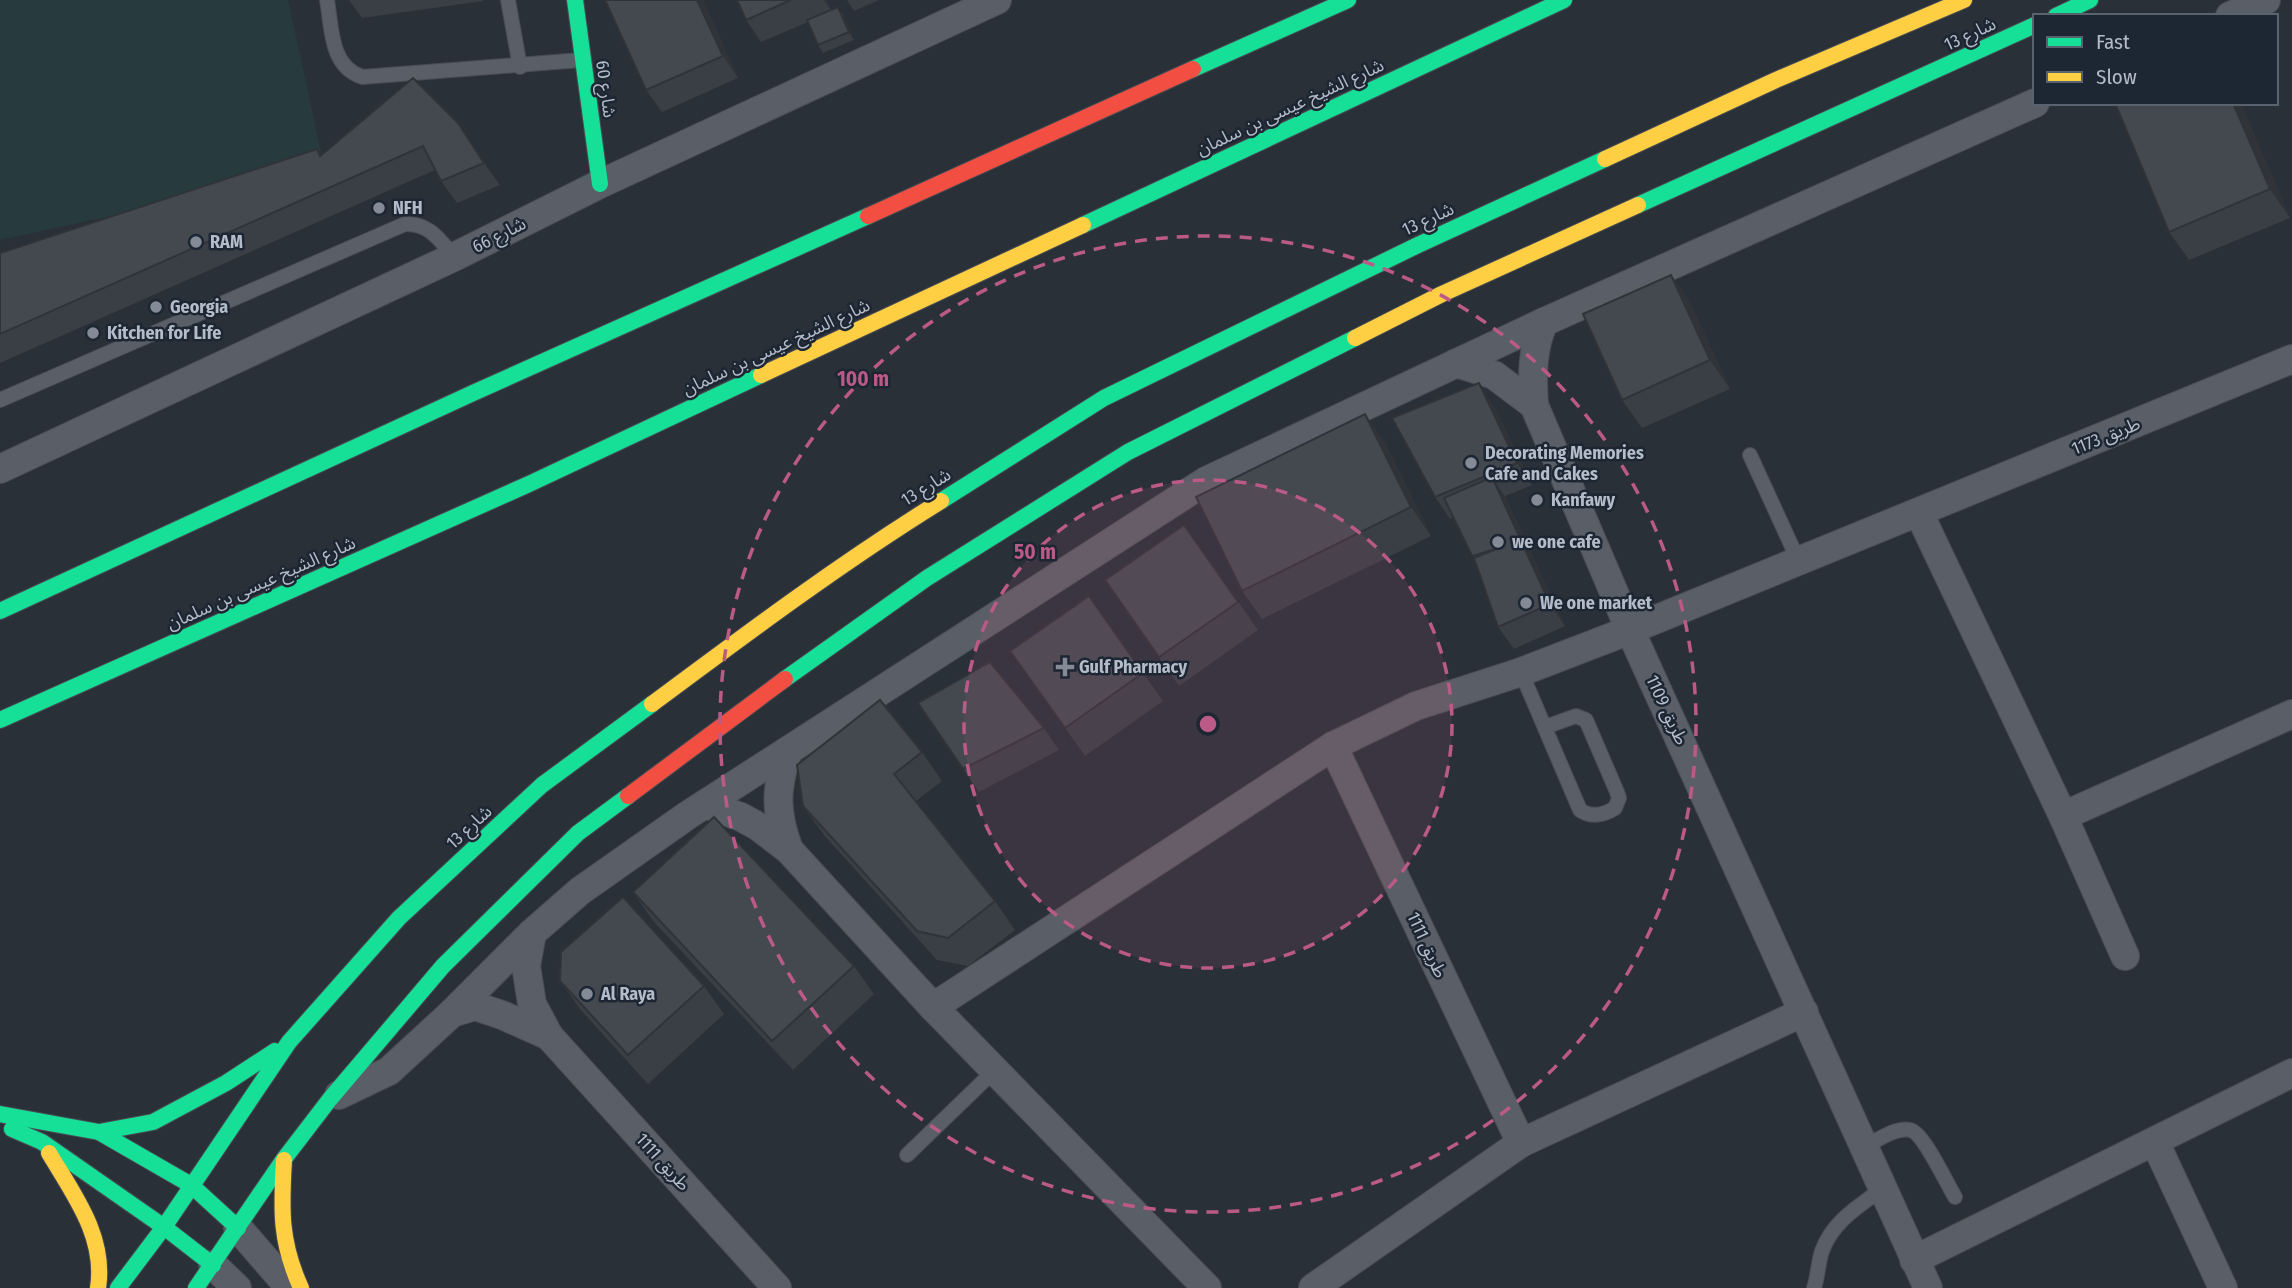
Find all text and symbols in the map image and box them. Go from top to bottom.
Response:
street label: شارع 13 [1941,13,2001,58]
legend [2033,14,2278,105]
text: Fast [2096,29,2130,55]
street label: شارع الشيخ عيسى بن سلمان [1193,54,1389,163]
street label: شارع 60 [588,59,621,119]
text: Slow [2096,64,2137,90]
place label: NFH [393,197,423,219]
street label: شارع 13 [1399,198,1459,243]
marker: NFH [371,200,387,216]
street label: شارع 66 [469,212,531,260]
place label: RAM [210,231,243,253]
marker: RAM [188,234,204,250]
street label: شارع الشيخ عيسى بن سلمان [679,294,875,403]
place label: Georgia [170,296,228,318]
marker: Georgia [148,299,164,315]
place label: Kitchen for Life [107,322,221,344]
marker: Kitchen for Life [85,325,101,341]
text: 100 m [837,366,889,392]
street label: طريق 1173 [2068,412,2144,460]
place label: Decorating Memories Cafe and Cakes [1485,442,1644,485]
marker: Decorating Memories Cafe and Cakes [1463,455,1479,471]
street label: شارع 13 [897,463,957,513]
place label: Kanfawy [1551,489,1615,511]
marker: Kanfawy [1529,492,1545,508]
street label: شارع الشيخ عيسى بن سلمان [163,531,360,637]
place label: we one cafe [1512,531,1601,553]
marker: we one cafe [1490,534,1506,550]
text: 50 m [1014,539,1056,565]
place label: We one market [1540,592,1653,614]
marker: We one market [1518,595,1534,611]
place label: Gulf Pharmacy [1079,656,1187,678]
marker: Gulf Pharmacy [1057,659,1073,675]
street label: طريق 1109 [1641,671,1693,749]
centre of rings [1196,712,1220,736]
street label: شارع 13 [442,800,498,856]
street label: طريق 1111 [1402,909,1452,981]
place label: Al Raya [600,983,655,1005]
marker: Al Raya [579,986,595,1002]
street label: طريق 1111 [631,1129,695,1195]

